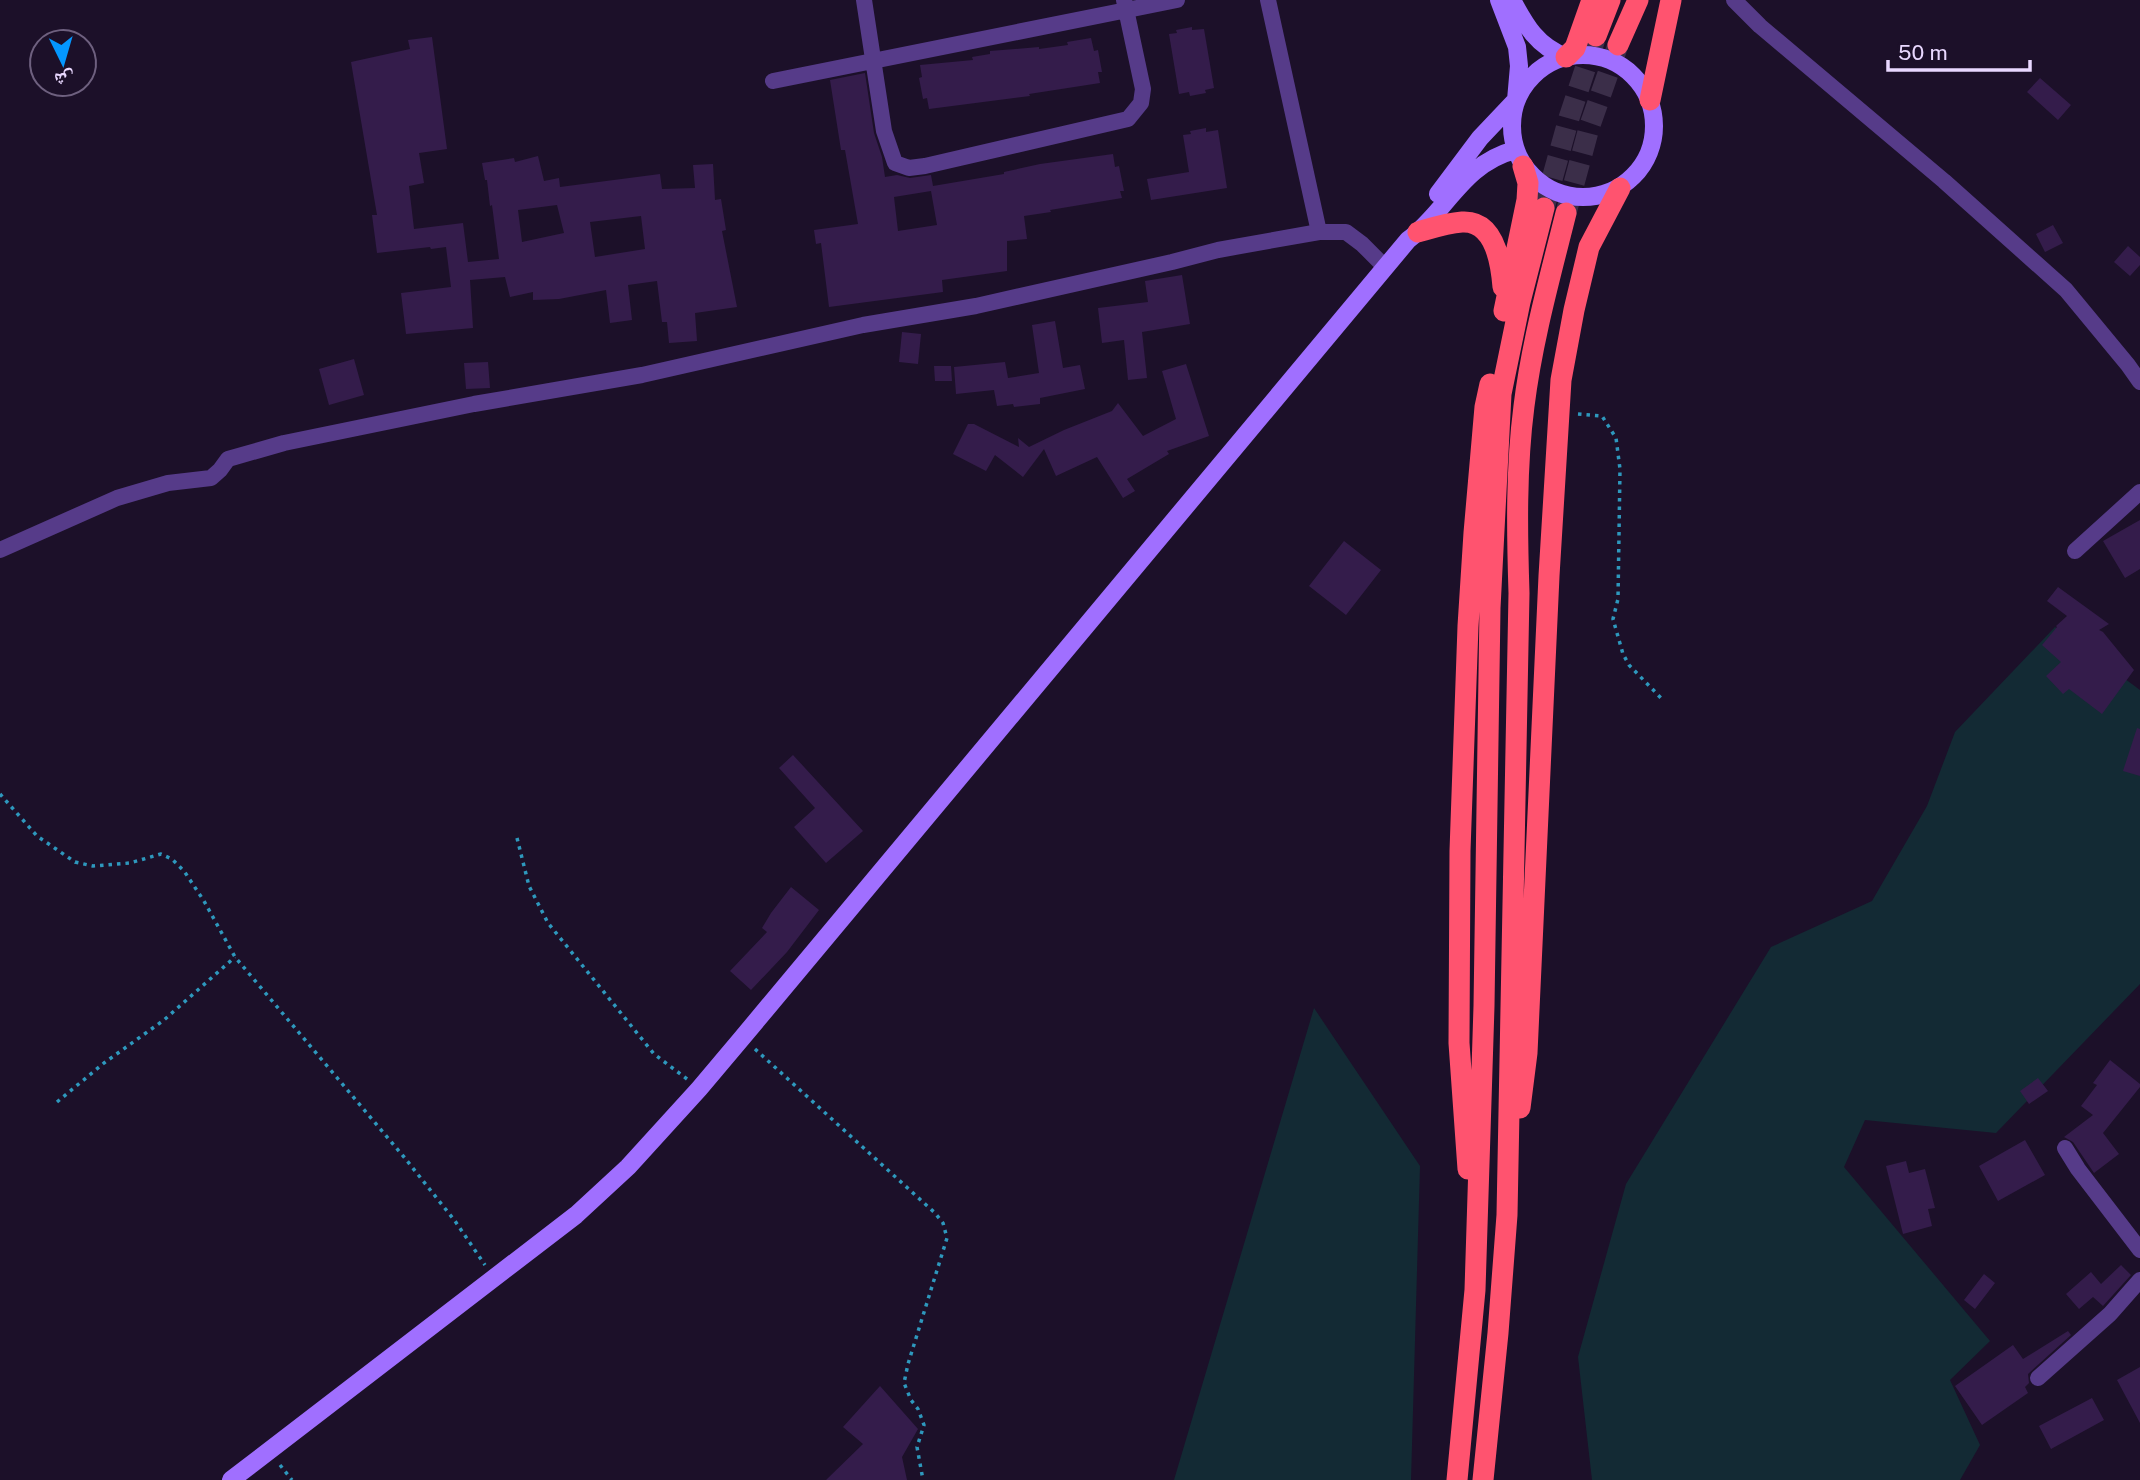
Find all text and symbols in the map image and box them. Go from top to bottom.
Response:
north arrow [28,28,98,98]
scale bar [1888,28,2030,72]
text: 50 m [1898,40,1948,65]
text: ش [53,67,75,92]

